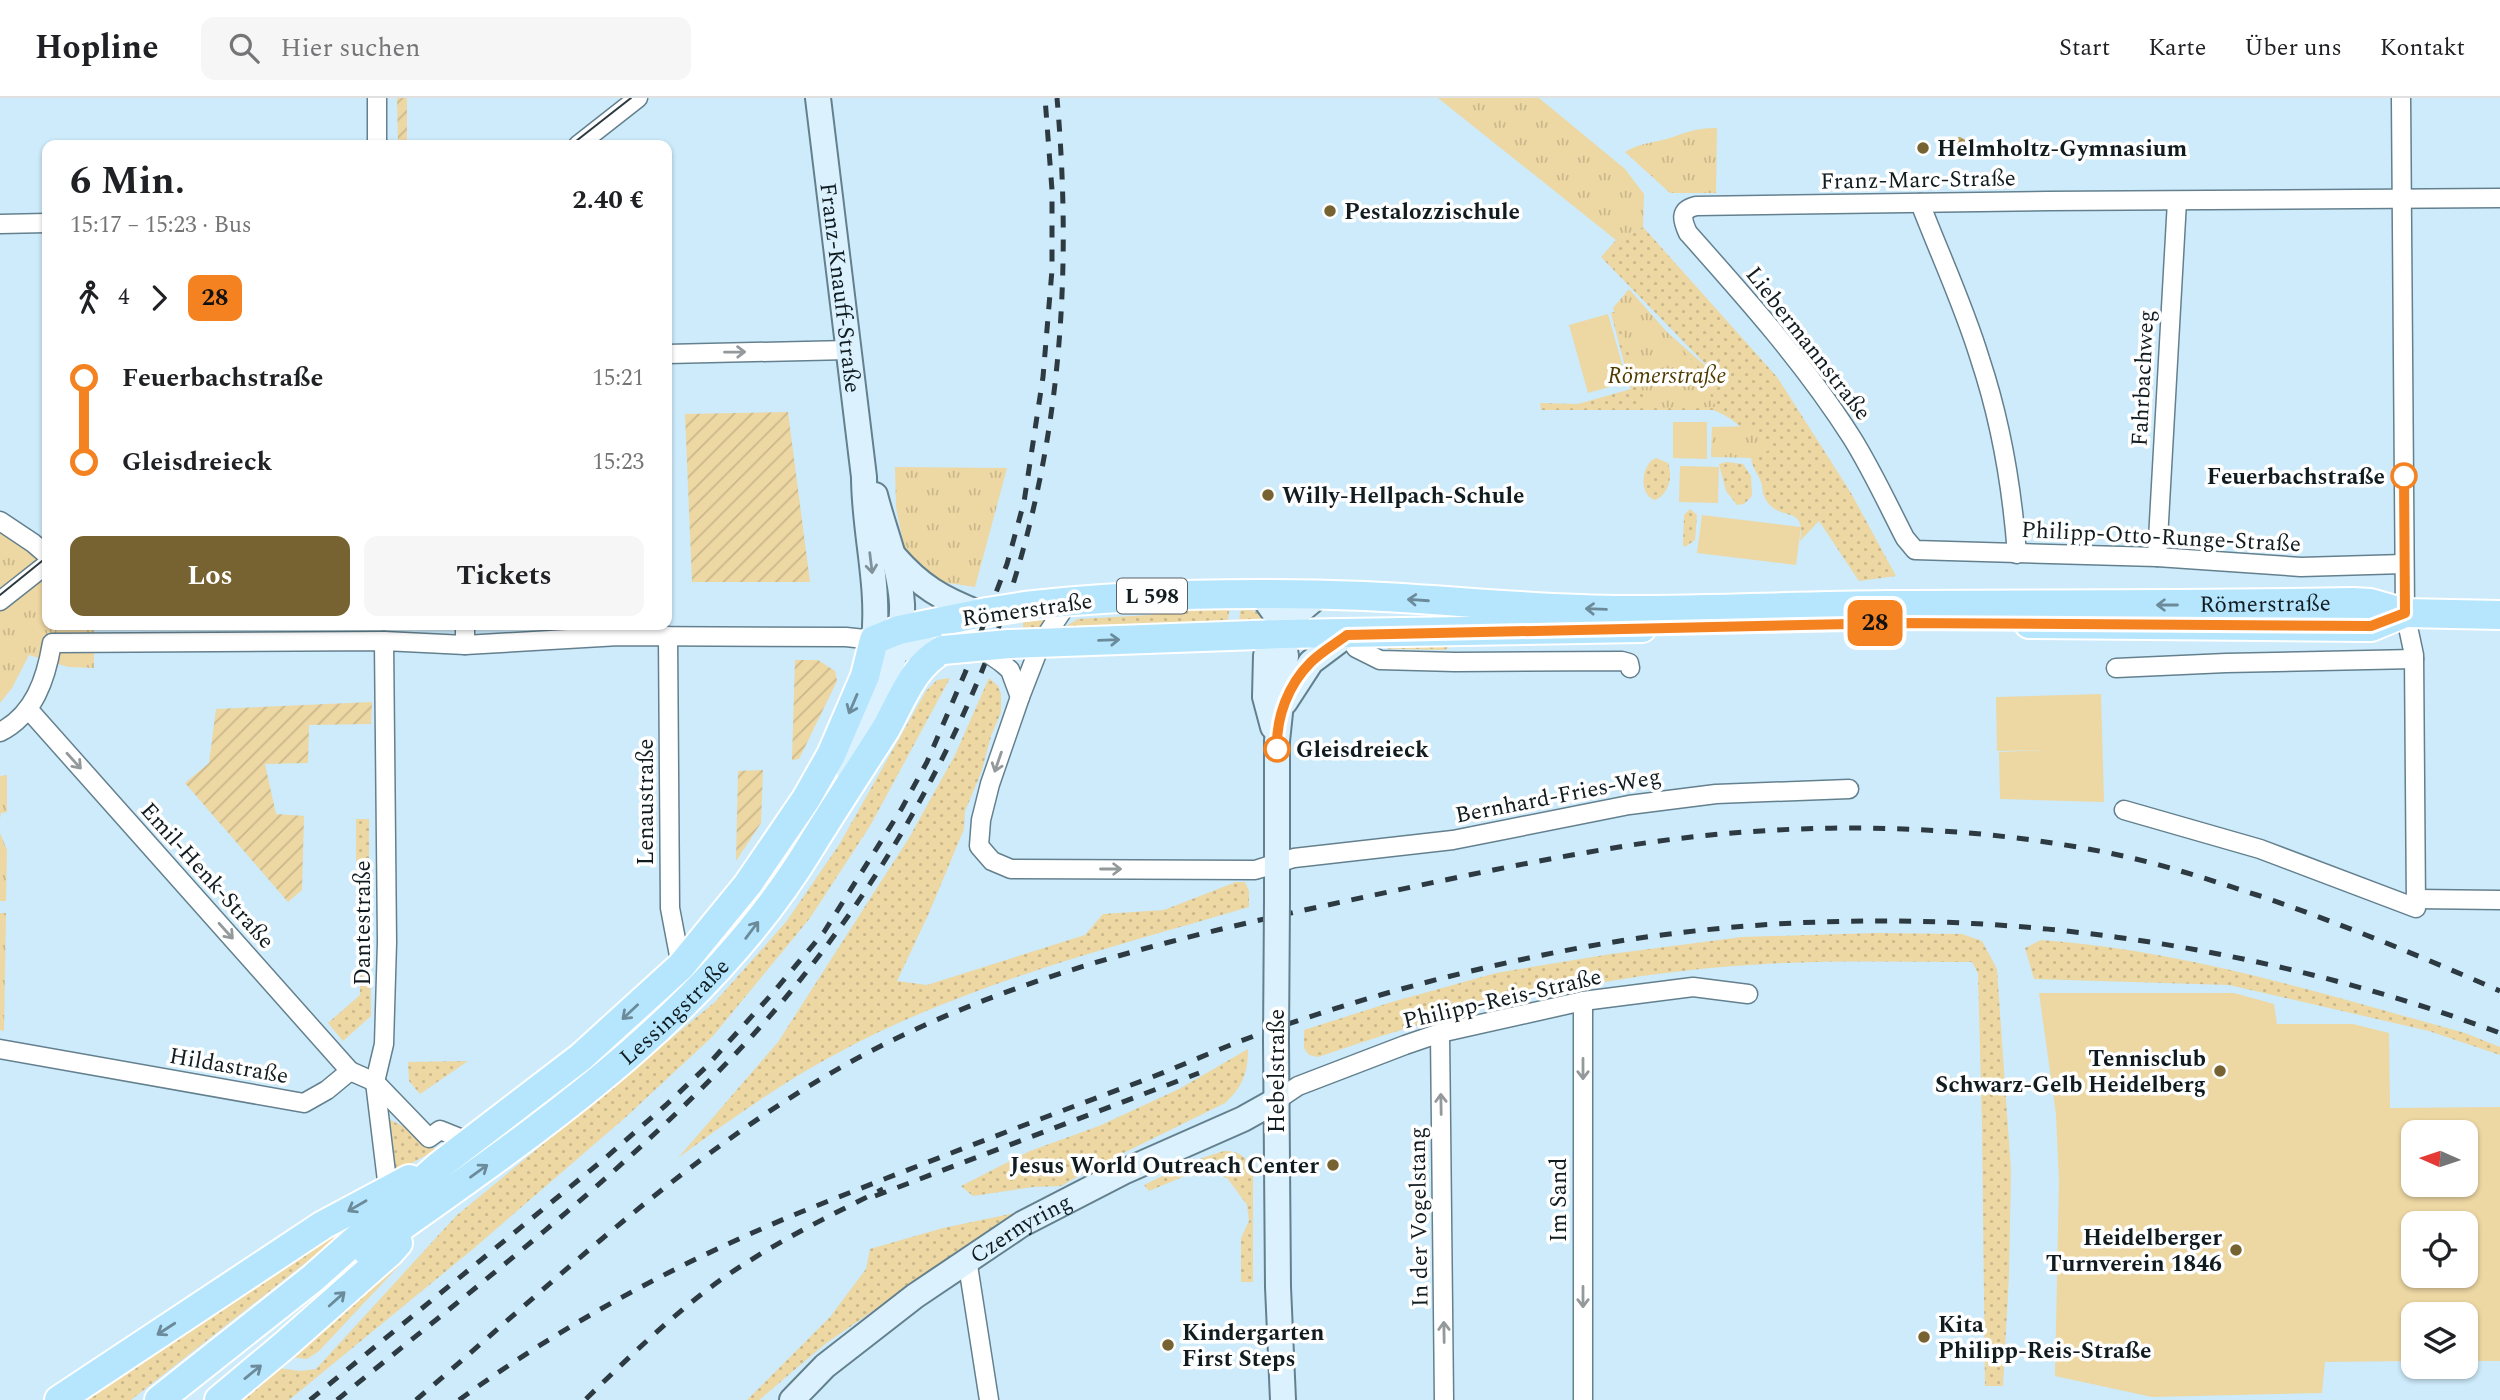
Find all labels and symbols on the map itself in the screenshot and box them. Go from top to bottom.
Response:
place label: Helmholtz-Gymnasium [1937,132,2187,167]
marker: Helmholtz-Gymnasium [1915,140,1931,156]
street label: Franz-Marc-Straße [1820,161,2016,200]
street label: Franz-Knauff-Straße [809,181,870,395]
place label: Pestalozzischule [1344,195,1520,230]
marker: Pestalozzischule [1322,203,1338,219]
street label: Liebermannstraße [1736,259,1879,429]
street label: Fahrbachweg [2122,309,2165,447]
one-way arrow [723,345,746,359]
park label: Römerstraße [1608,359,1726,394]
place label: Feuerbachstraße [2207,460,2385,495]
marker: Feuerbachstraße [2391,463,2417,489]
place label: Willy-Hellpach-Schule [1282,479,1524,514]
marker: Willy-Hellpach-Schule [1260,487,1276,503]
street label: Philipp-Otto-Runge-Straße [2020,513,2302,562]
one-way arrow [865,551,878,574]
road number: L 598 [1117,578,1187,614]
street label: Römerstraße [960,584,1095,637]
street label: Römerstraße [2199,586,2331,623]
one-way arrow [1407,593,1429,606]
one-way arrow [2155,598,2178,612]
line badge: 28 [1843,600,1906,646]
one-way arrow [1585,603,1608,616]
one-way arrow [1097,634,1120,647]
one-way arrow [845,693,858,714]
place label: Gleisdreieck [1296,733,1429,768]
marker: Gleisdreieck [1264,736,1290,762]
street label: Lenaustraße [629,739,664,865]
one-way arrow [991,750,1003,772]
one-way arrow [66,752,82,770]
street label: Bernhard-Fries-Weg [1452,759,1664,834]
street label: Emil-Henk-Straße [131,795,283,957]
street label: Dantestraße [346,860,381,986]
one-way arrow [1100,862,1123,876]
one-way arrow [745,921,760,940]
one-way arrow [217,922,233,940]
street label: Lessingstraße [612,951,739,1074]
street label: Philipp-Reis-Straße [1400,960,1605,1039]
one-way arrow [622,1003,639,1020]
street label: Hebelstraße [1260,1009,1295,1133]
street label: Hildastraße [166,1039,291,1094]
place label: Tennisclub Schwarz-Gelb Heidelberg [1935,1042,2206,1103]
one-way arrow [1576,1057,1590,1080]
marker: Tennisclub Schwarz-Gelb Heidelberg [2212,1063,2228,1079]
one-way arrow [1434,1093,1448,1116]
north arrow [2401,1120,2478,1197]
street label: In der Vogelstang [1400,1126,1439,1307]
place label: Jesus World Outreach Center [1010,1149,1319,1184]
marker: Jesus World Outreach Center [1325,1157,1341,1173]
street label: Im Sand [1542,1158,1577,1242]
one-way arrow [469,1163,488,1178]
street label: Czernyring [963,1185,1078,1273]
one-way arrow [348,1199,368,1213]
place label: Heidelberger Turnverein 1846 [2046,1221,2222,1282]
marker: Heidelberger Turnverein 1846 [2228,1242,2244,1258]
one-way arrow [1576,1285,1590,1308]
one-way arrow [328,1291,346,1307]
place label: Kita Philipp-Reis-Straße [1938,1308,2152,1369]
place label: Kindergarten First Steps [1182,1316,1324,1377]
one-way arrow [1437,1321,1450,1344]
one-way arrow [157,1322,176,1336]
marker: Kita Philipp-Reis-Straße [1916,1329,1932,1345]
marker: Kindergarten First Steps [1160,1337,1176,1353]
one-way arrow [243,1364,261,1380]

